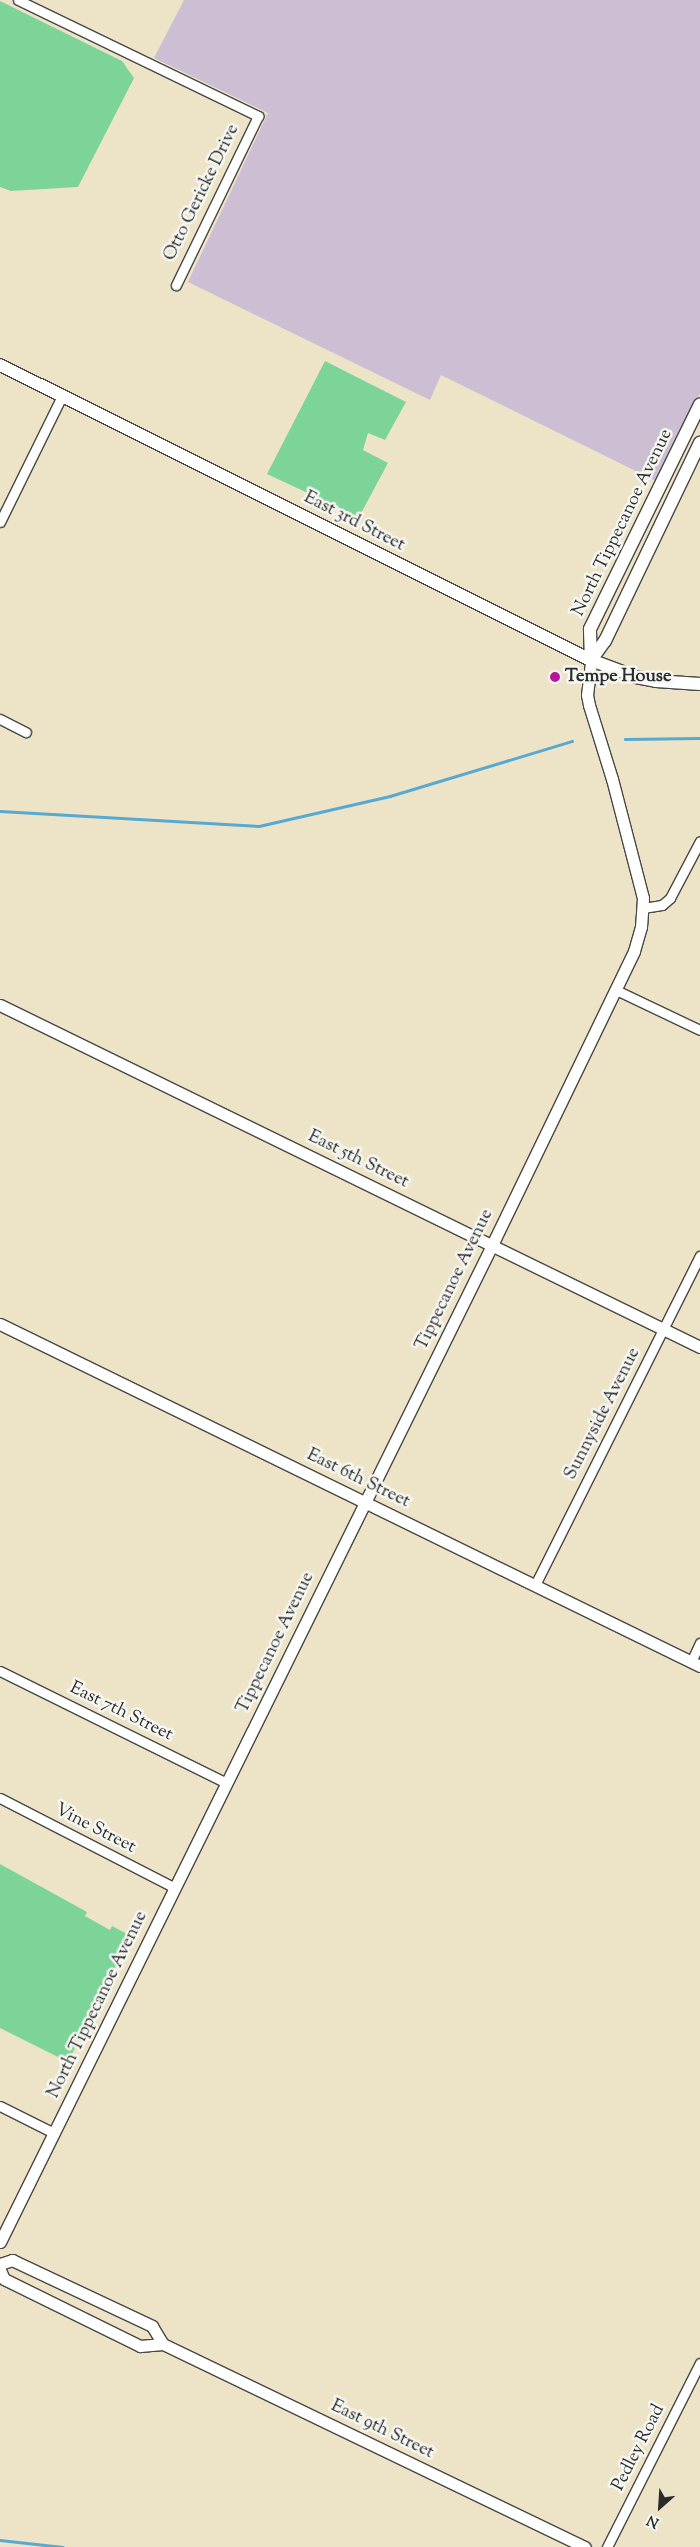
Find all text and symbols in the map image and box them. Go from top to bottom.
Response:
street label: Otto Gericke Drive [160,121,244,265]
street label: North Tippecanoe Avenue [568,426,678,620]
street label: East 3rd Street [300,487,408,557]
place label: Tempe House [565,666,671,688]
marker: Tempe House [549,671,561,683]
street label: East 5th Street [304,1126,412,1194]
street label: Tippecanoe Avenue [412,1206,498,1354]
street label: Sunnyside Avenue [560,1344,646,1484]
street label: East 6th Street [303,1445,413,1513]
street label: Tippecanoe Avenue [233,1569,319,1717]
street label: East 7th Street [66,1678,176,1746]
street label: Vine Street [51,1799,139,1859]
street label: North Tippecanoe Avenue [43,1908,153,2102]
street label: East 9th Street [327,2396,437,2464]
street label: Pedley Road [608,2401,670,2495]
north arrow [635,2482,685,2532]
text: N [644,2509,663,2532]

